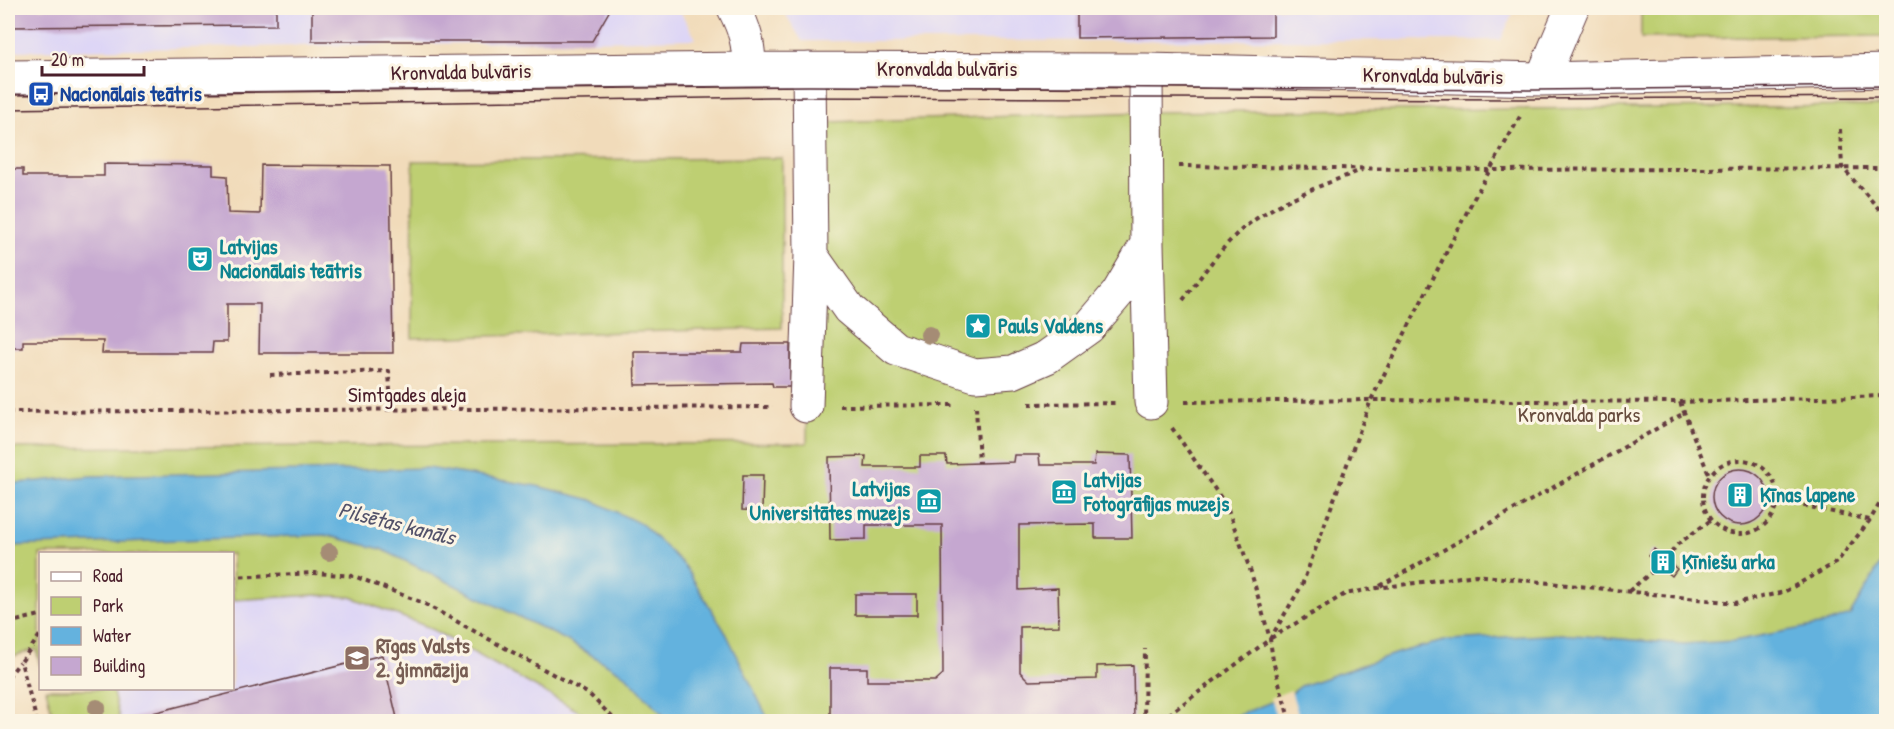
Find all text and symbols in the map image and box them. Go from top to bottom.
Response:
scale bar [42,39,144,77]
text: 20 m [51,47,84,72]
street label: Kronvalda bulvāris [877,54,1017,83]
street label: Kronvalda bulvāris [390,56,532,87]
street label: Kronvalda bulvāris [1362,60,1504,91]
bus stop icon: Nacionālais teātris [26,79,56,109]
place label: Nacionālais teātris [60,79,202,108]
place label: Latvijas Nacionālais teātris [220,232,362,285]
theatre icon: Latvijas Nacionālais teātris [185,244,215,274]
place icon: Pauls Valdens [963,311,993,341]
place label: Pauls Valdens [998,311,1103,340]
street label: Simtgades aleja [348,380,466,409]
park label: Kronvalda parks [1518,400,1640,429]
place label: Latvijas Fotogrāfijas muzejs [1083,465,1229,519]
place label: Latvijas Universitātes muzejs [750,474,910,527]
museum icon: Latvijas Fotogrāfijas muzejs [1049,477,1079,507]
building icon: Ķīnas lapene [1725,480,1755,510]
place label: Ķīnas lapene [1760,480,1856,510]
museum icon: Latvijas Universitātes muzejs [914,486,944,516]
water label: Pilsētas kanāls [336,494,461,553]
building icon: Ķīniešu arka [1648,547,1678,577]
place label: Ķīniešu arka [1682,547,1776,576]
legend [39,552,234,690]
text: Road [93,563,123,588]
text: Park [93,593,124,618]
text: Water [93,623,131,648]
place label: Rīgas Valsts 2. ģimnāzija [376,631,470,685]
school or university icon: Rīgas Valsts 2. ģimnāzija [342,643,372,673]
text: Building [93,653,145,678]

